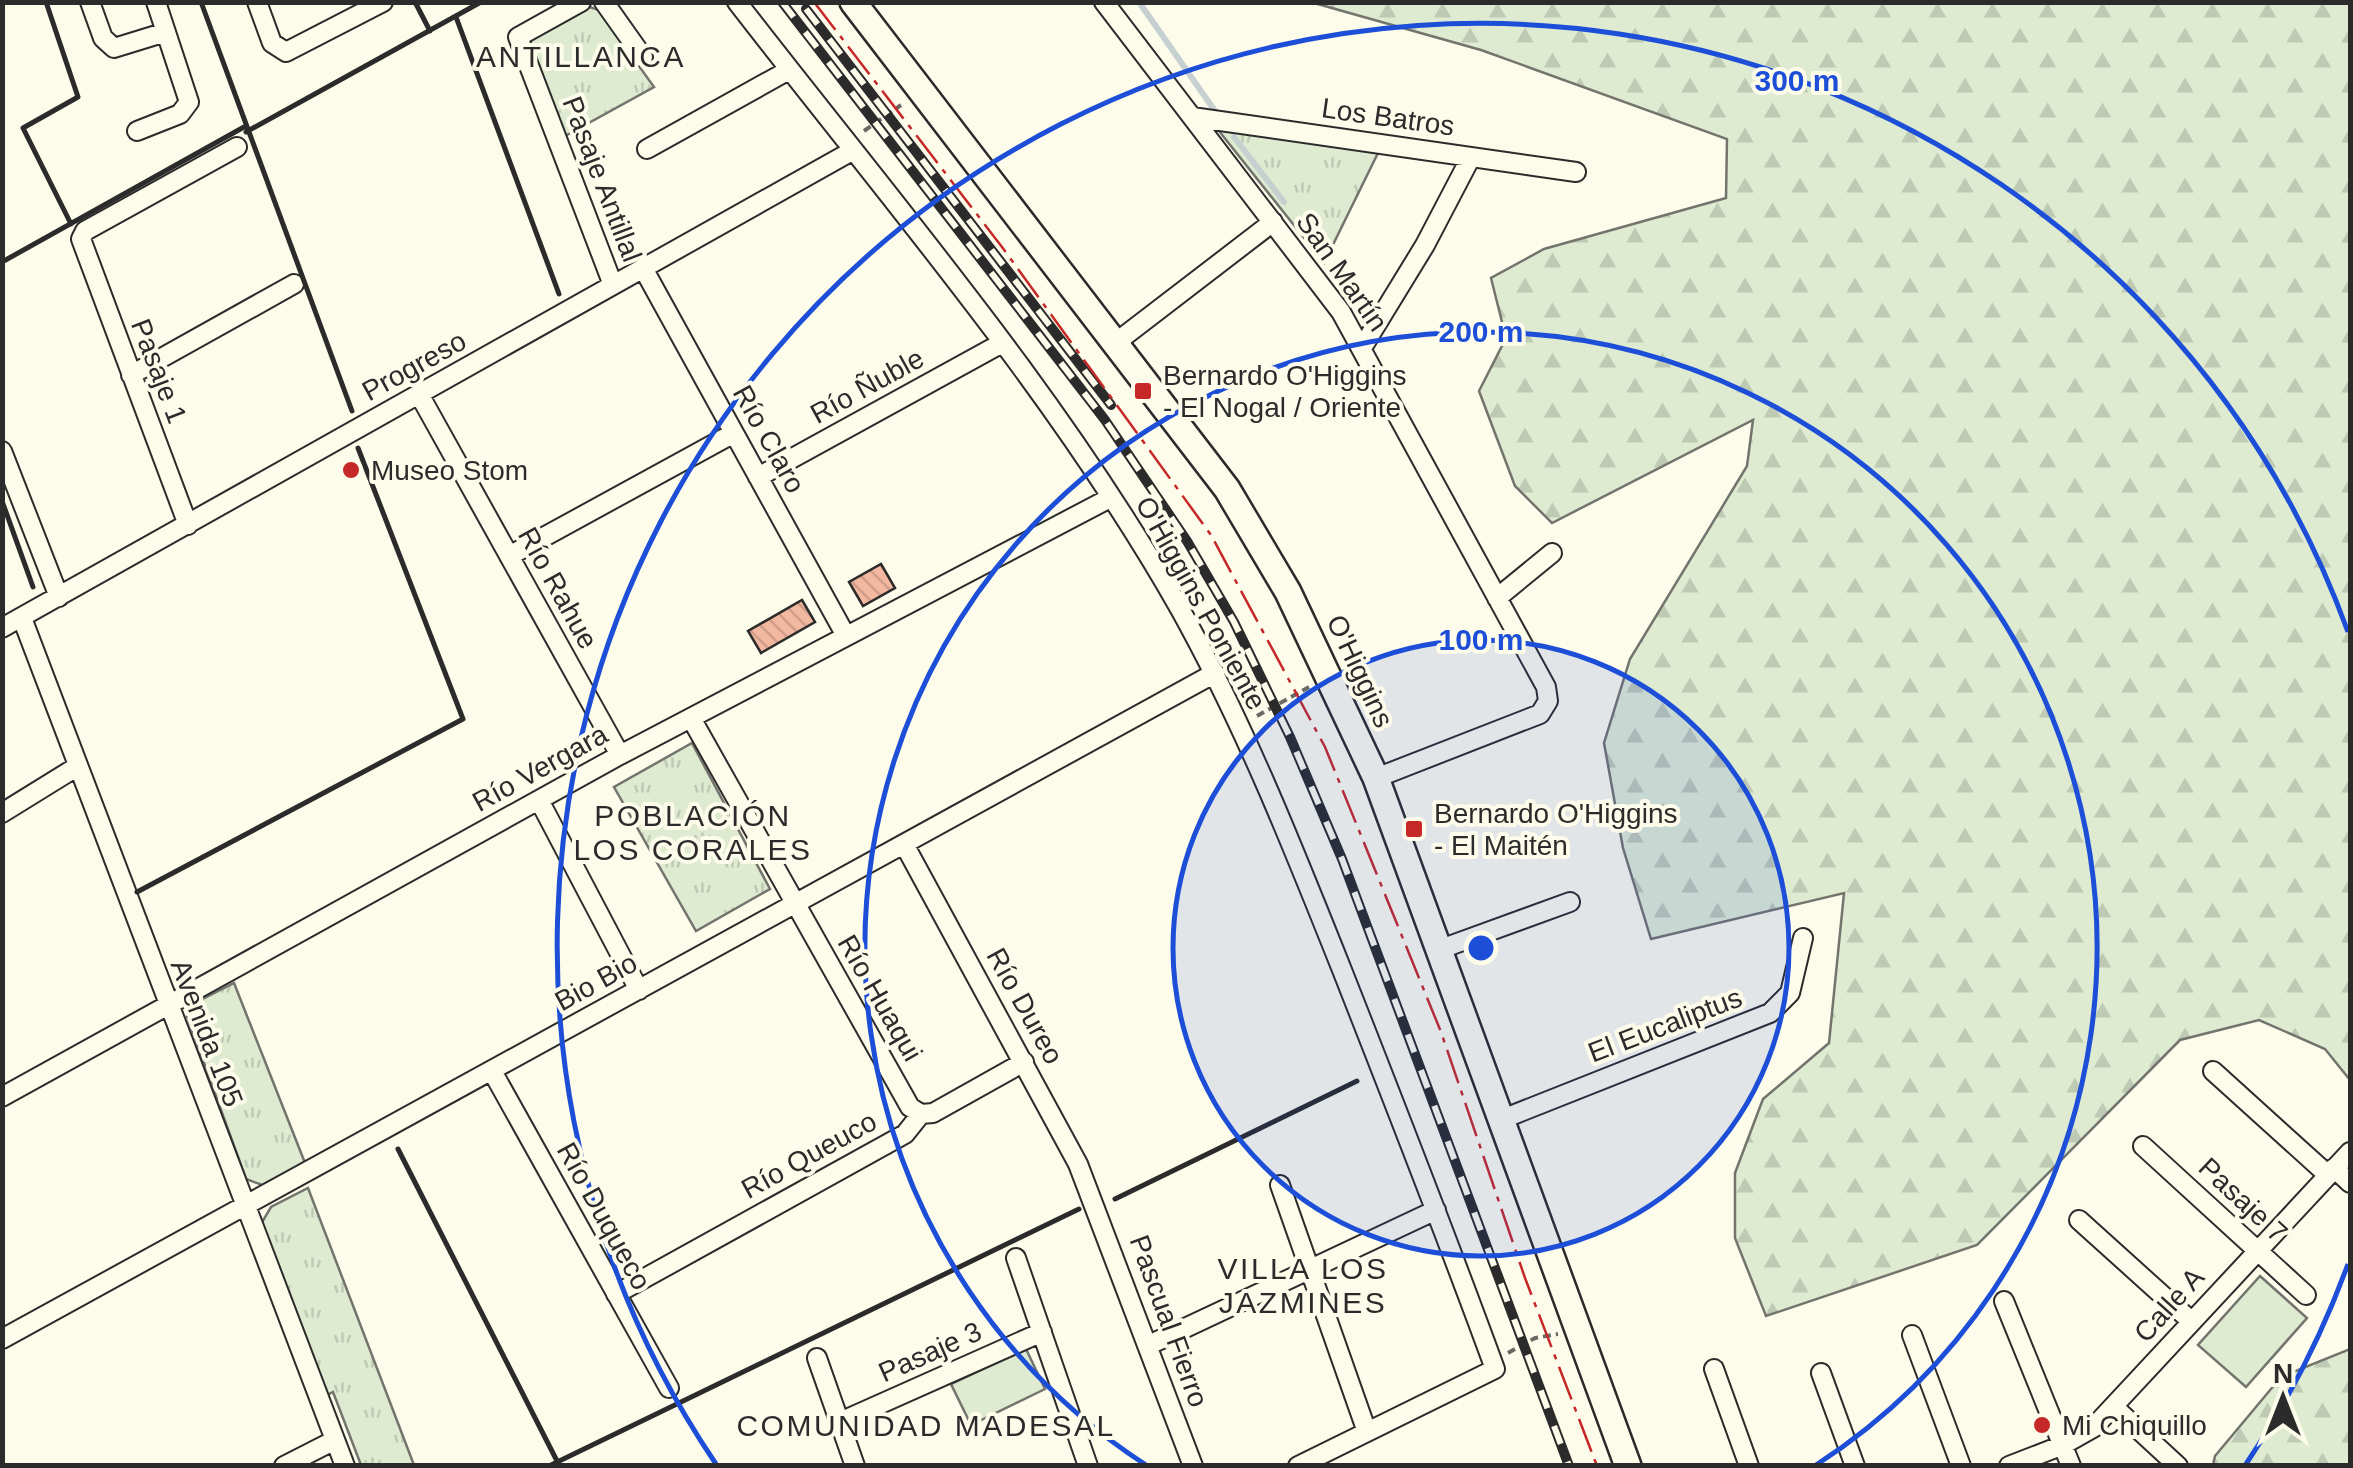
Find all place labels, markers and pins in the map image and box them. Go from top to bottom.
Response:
place label: Bernardo O'Higgins - El Nogal / Oriente [1163,360,1406,423]
marker: Bernardo O'Higgins - El Nogal / Oriente [1132,380,1154,402]
place label: Museo Stom [371,455,528,486]
marker: Museo Stom [340,459,362,481]
place label: Bernardo O'Higgins - El Maitén [1434,798,1677,861]
marker: Bernardo O'Higgins - El Maitén [1403,818,1425,840]
centre of rings [1463,930,1499,966]
place label: Mi Chiquillo [2062,1410,2207,1441]
marker: Mi Chiquillo [2031,1414,2053,1436]

